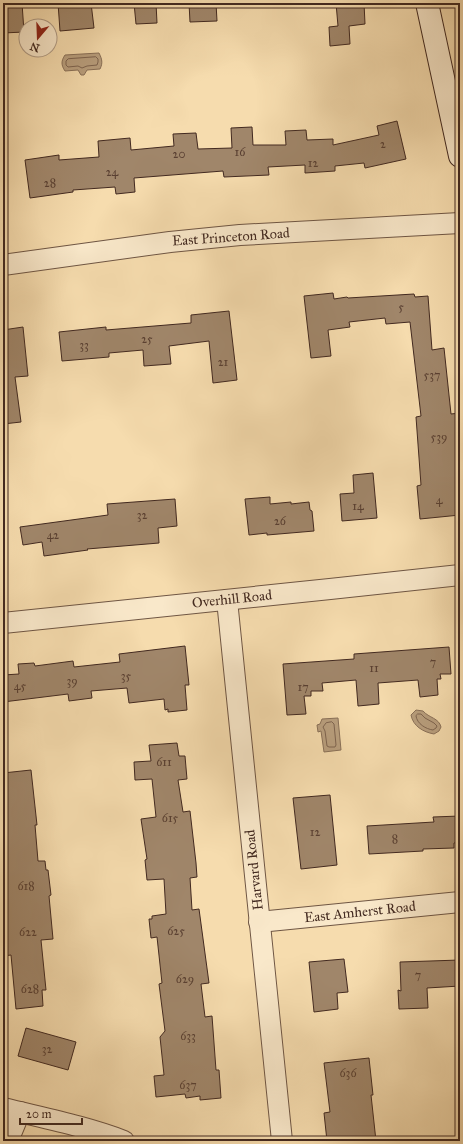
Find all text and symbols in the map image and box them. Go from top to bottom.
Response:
north arrow [18,18,58,58]
text: N [28,39,41,55]
house number: 2 [380,137,386,151]
house number: 16 [235,145,246,159]
house number: 20 [173,147,185,161]
house number: 12 [308,156,318,170]
house number: 24 [106,165,119,179]
house number: 28 [44,176,56,190]
street label: East Princeton Road [172,224,290,250]
house number: 5 [398,300,404,314]
house number: 25 [141,332,153,346]
house number: 33 [79,338,89,352]
house number: 21 [218,355,229,369]
house number: 537 [424,368,440,382]
house number: 539 [431,430,447,444]
house number: 4 [436,493,443,507]
house number: 14 [352,499,364,513]
house number: 32 [137,508,147,522]
house number: 26 [274,514,287,528]
house number: 42 [47,528,59,542]
street label: Overhill Road [191,586,273,612]
house number: 7 [430,655,436,669]
house number: 11 [369,661,379,675]
house number: 35 [121,669,132,683]
house number: 39 [66,674,78,688]
house number: 45 [14,679,27,693]
house number: 17 [297,680,309,694]
house number: 611 [156,755,172,769]
house number: 615 [162,811,179,825]
house number: 12 [310,825,320,839]
street label: Harvard Road [241,829,267,911]
house number: 8 [392,832,398,846]
house number: 618 [17,879,35,893]
street label: East Amherst Road [303,898,417,926]
house number: 625 [167,924,185,938]
house number: 622 [19,925,37,939]
house number: 7 [415,968,421,982]
house number: 629 [176,972,194,986]
house number: 628 [21,982,39,996]
house number: 633 [180,1029,196,1043]
house number: 32 [42,1042,52,1056]
house number: 636 [339,1066,357,1080]
house number: 637 [179,1078,197,1092]
scale bar [20,1100,82,1126]
text: 20 m [26,1107,52,1121]

